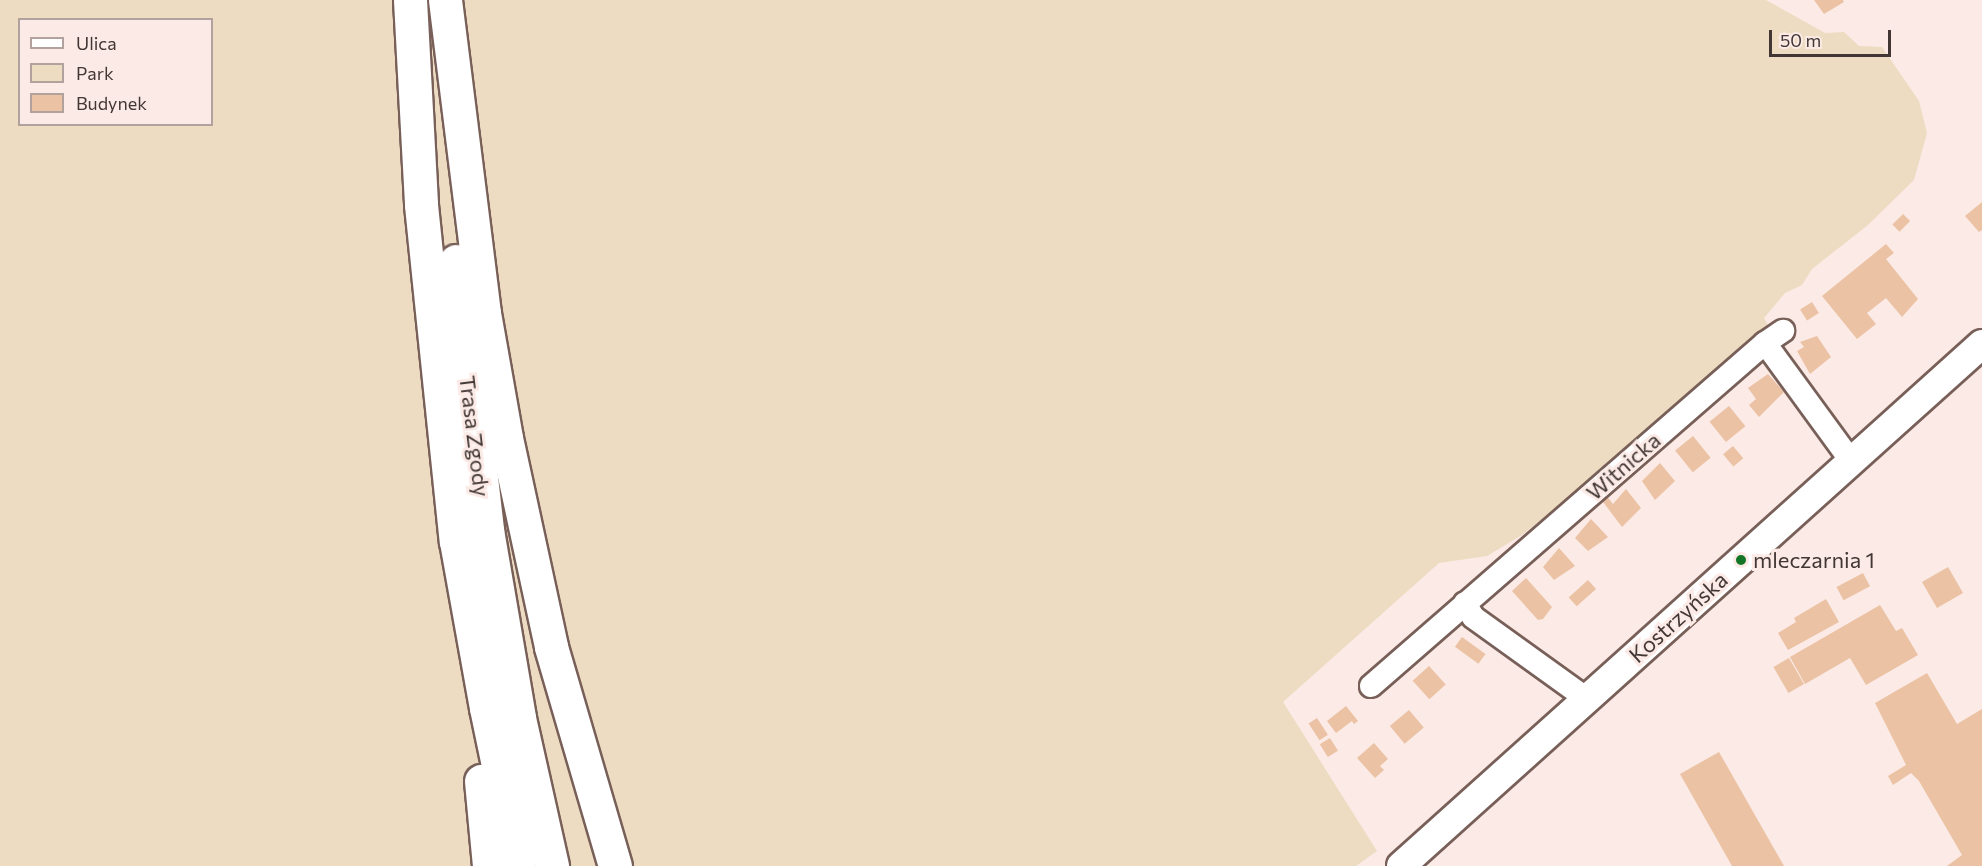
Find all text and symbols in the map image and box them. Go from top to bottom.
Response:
legend [18,18,213,126]
scale bar [1772,18,1894,56]
text: 50 m [1780,29,1821,51]
text: Ulica [76,32,117,54]
text: Park [76,62,114,84]
text: Budynek [76,92,147,114]
street label: Trasa Zgody [454,374,496,498]
street label: Witnicka [1580,427,1666,505]
place label: mleczarnia 1 [1753,547,1875,573]
marker: mleczarnia 1 [1734,553,1748,567]
street label: Kostrzyńska [1623,566,1733,668]

